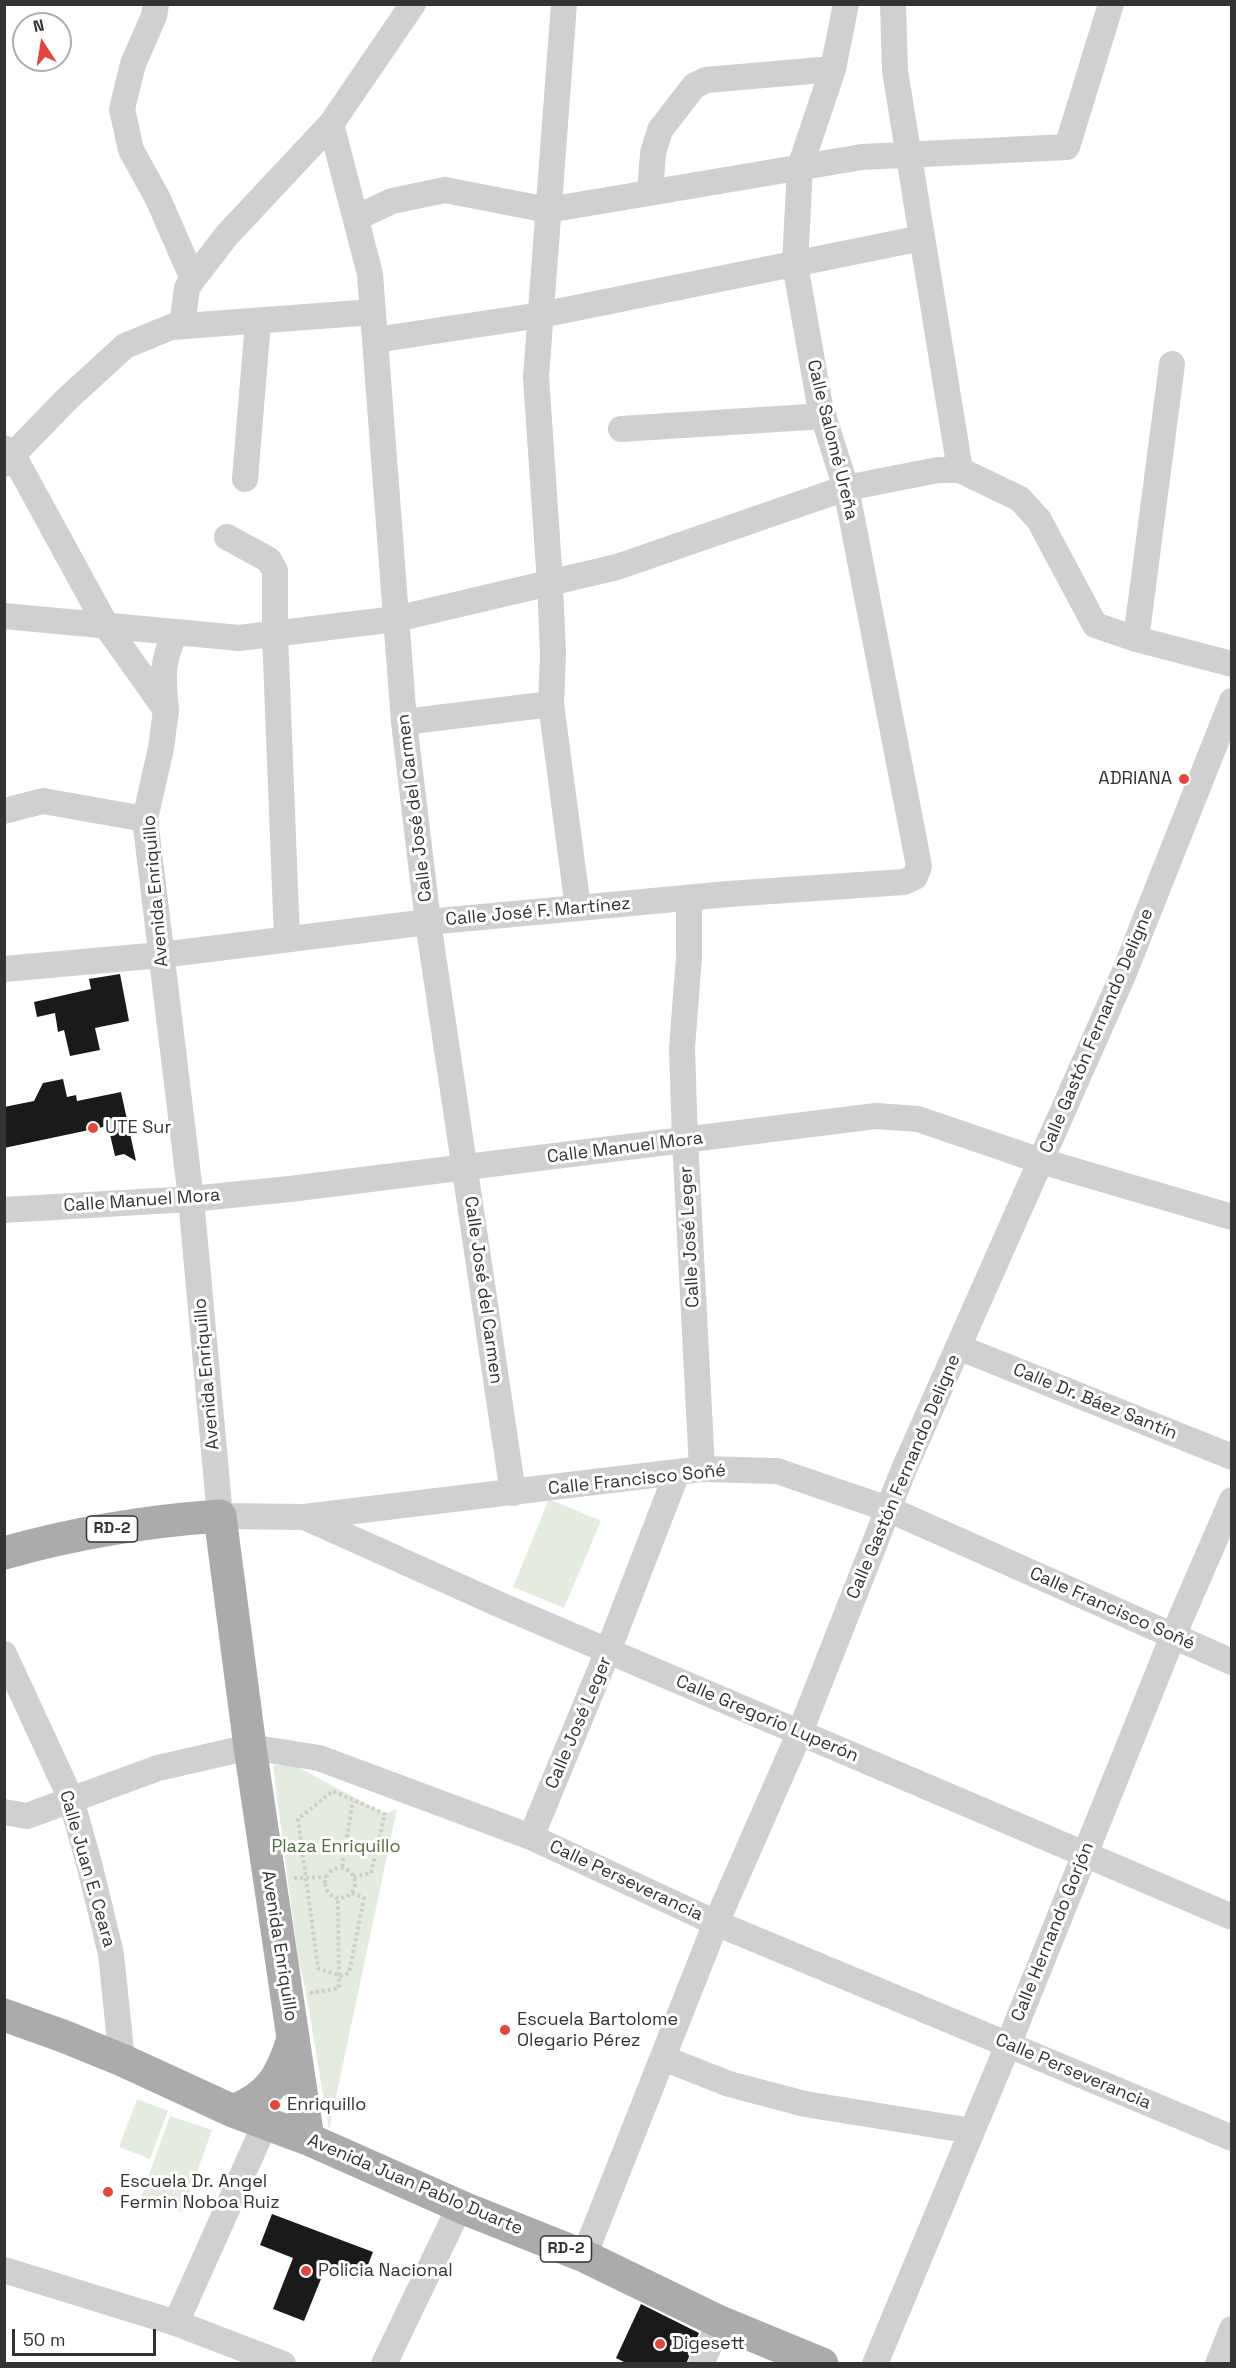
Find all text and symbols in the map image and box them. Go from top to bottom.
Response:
north arrow [12,12,72,72]
text: N [31,14,46,37]
street label: Calle Salomé Ureña [802,358,862,522]
street label: Calle José del Carmen [393,713,437,903]
place label: ADRIANA [1098,768,1172,790]
marker: ADRIANA [1177,772,1191,786]
street label: Avenida Enriquillo [139,814,173,968]
street label: Calle José F. Martínez [445,893,631,931]
street label: Calle Gastón Fernando Deligne [1036,905,1158,1157]
place label: UTE Sur [105,1117,171,1139]
marker: UTE Sur [86,1121,100,1135]
street label: Calle Manuel Mora [546,1128,704,1168]
street label: Calle José Leger [676,1166,704,1308]
street label: Calle Manuel Mora [63,1185,221,1217]
street label: Calle José del Carmen [459,1195,507,1385]
street label: Avenida Enriquillo [190,1297,224,1451]
street label: Calle Gastón Fernando Deligne [843,1351,965,1603]
street label: Calle Dr. Báez Santín [1010,1359,1180,1445]
street label: Calle Francisco Soñé [547,1460,727,1500]
road number: RD-2 [86,1516,138,1542]
street label: Calle Francisco Soñé [1026,1563,1198,1655]
street label: Calle José Leger [541,1654,617,1792]
street label: Calle Gregorio Luperón [672,1671,862,1767]
street label: Calle Juan E. Ceara [54,1788,120,1950]
park label: Plaza Enriquillo [271,1836,401,1858]
street label: Calle Perseverancia [546,1836,706,1926]
street label: Calle Hernando Gorjón [1007,1839,1099,2025]
street label: Avenida Enriquillo [256,1869,302,2023]
place label: Escuela Bartolome Olegario Pérez [517,2009,678,2052]
marker: Escuela Bartolome Olegario Pérez [498,2023,512,2037]
street label: Calle Perseverancia [992,2029,1154,2115]
place label: Enriquillo [287,2094,366,2116]
marker: Enriquillo [268,2098,282,2112]
street label: Avenida Juan Pablo Duarte [304,2130,526,2240]
place label: Escuela Dr. Angel Fermin Noboa Ruiz [120,2171,280,2214]
marker: Escuela Dr. Angel Fermin Noboa Ruiz [101,2185,115,2199]
road number: RD-2 [540,2236,592,2262]
place label: Policia Nacional [318,2260,453,2282]
marker: Policia Nacional [299,2264,313,2278]
scale bar [15,2317,159,2355]
text: 50 m [23,2328,65,2351]
place label: Digesett [672,2333,745,2355]
marker: Digesett [653,2337,667,2351]

